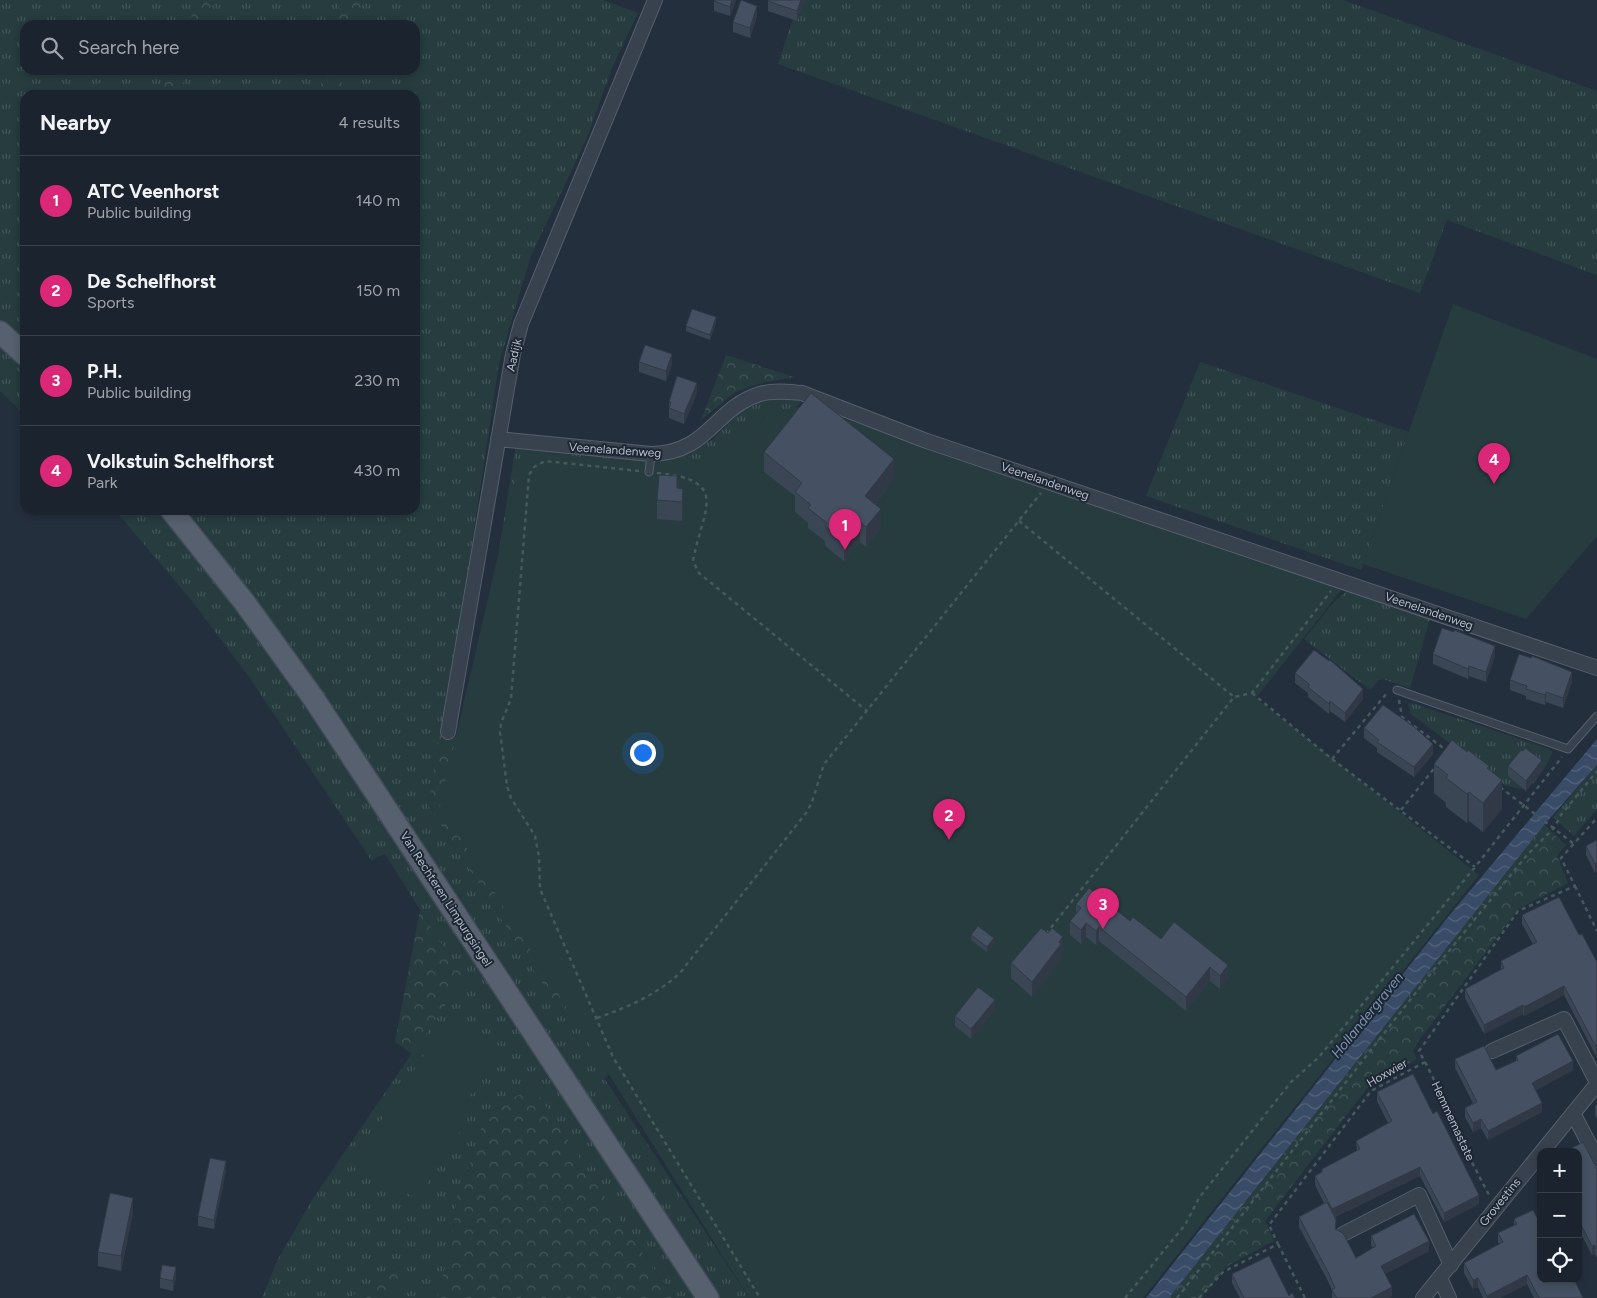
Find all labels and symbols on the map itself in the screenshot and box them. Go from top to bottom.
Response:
street label: Aadijk [503,337,525,373]
street label: Veenelandenweg [568,440,662,460]
pin: 4 [1478,443,1510,484]
street label: Veenelandenweg [999,459,1091,503]
pin: 1 [829,509,861,550]
street label: Veenelandenweg [1383,589,1475,633]
your location [630,740,656,766]
pin: 2 [933,799,965,840]
street label: Van Rechteren Limpurgsingel [397,829,495,969]
pin: 3 [1087,888,1119,929]
water label: Hollandergraven [1328,969,1407,1062]
street label: Hoxwier [1364,1056,1410,1090]
street label: Hemmemastate [1428,1079,1478,1163]
street label: Grovestins [1476,1175,1524,1229]

